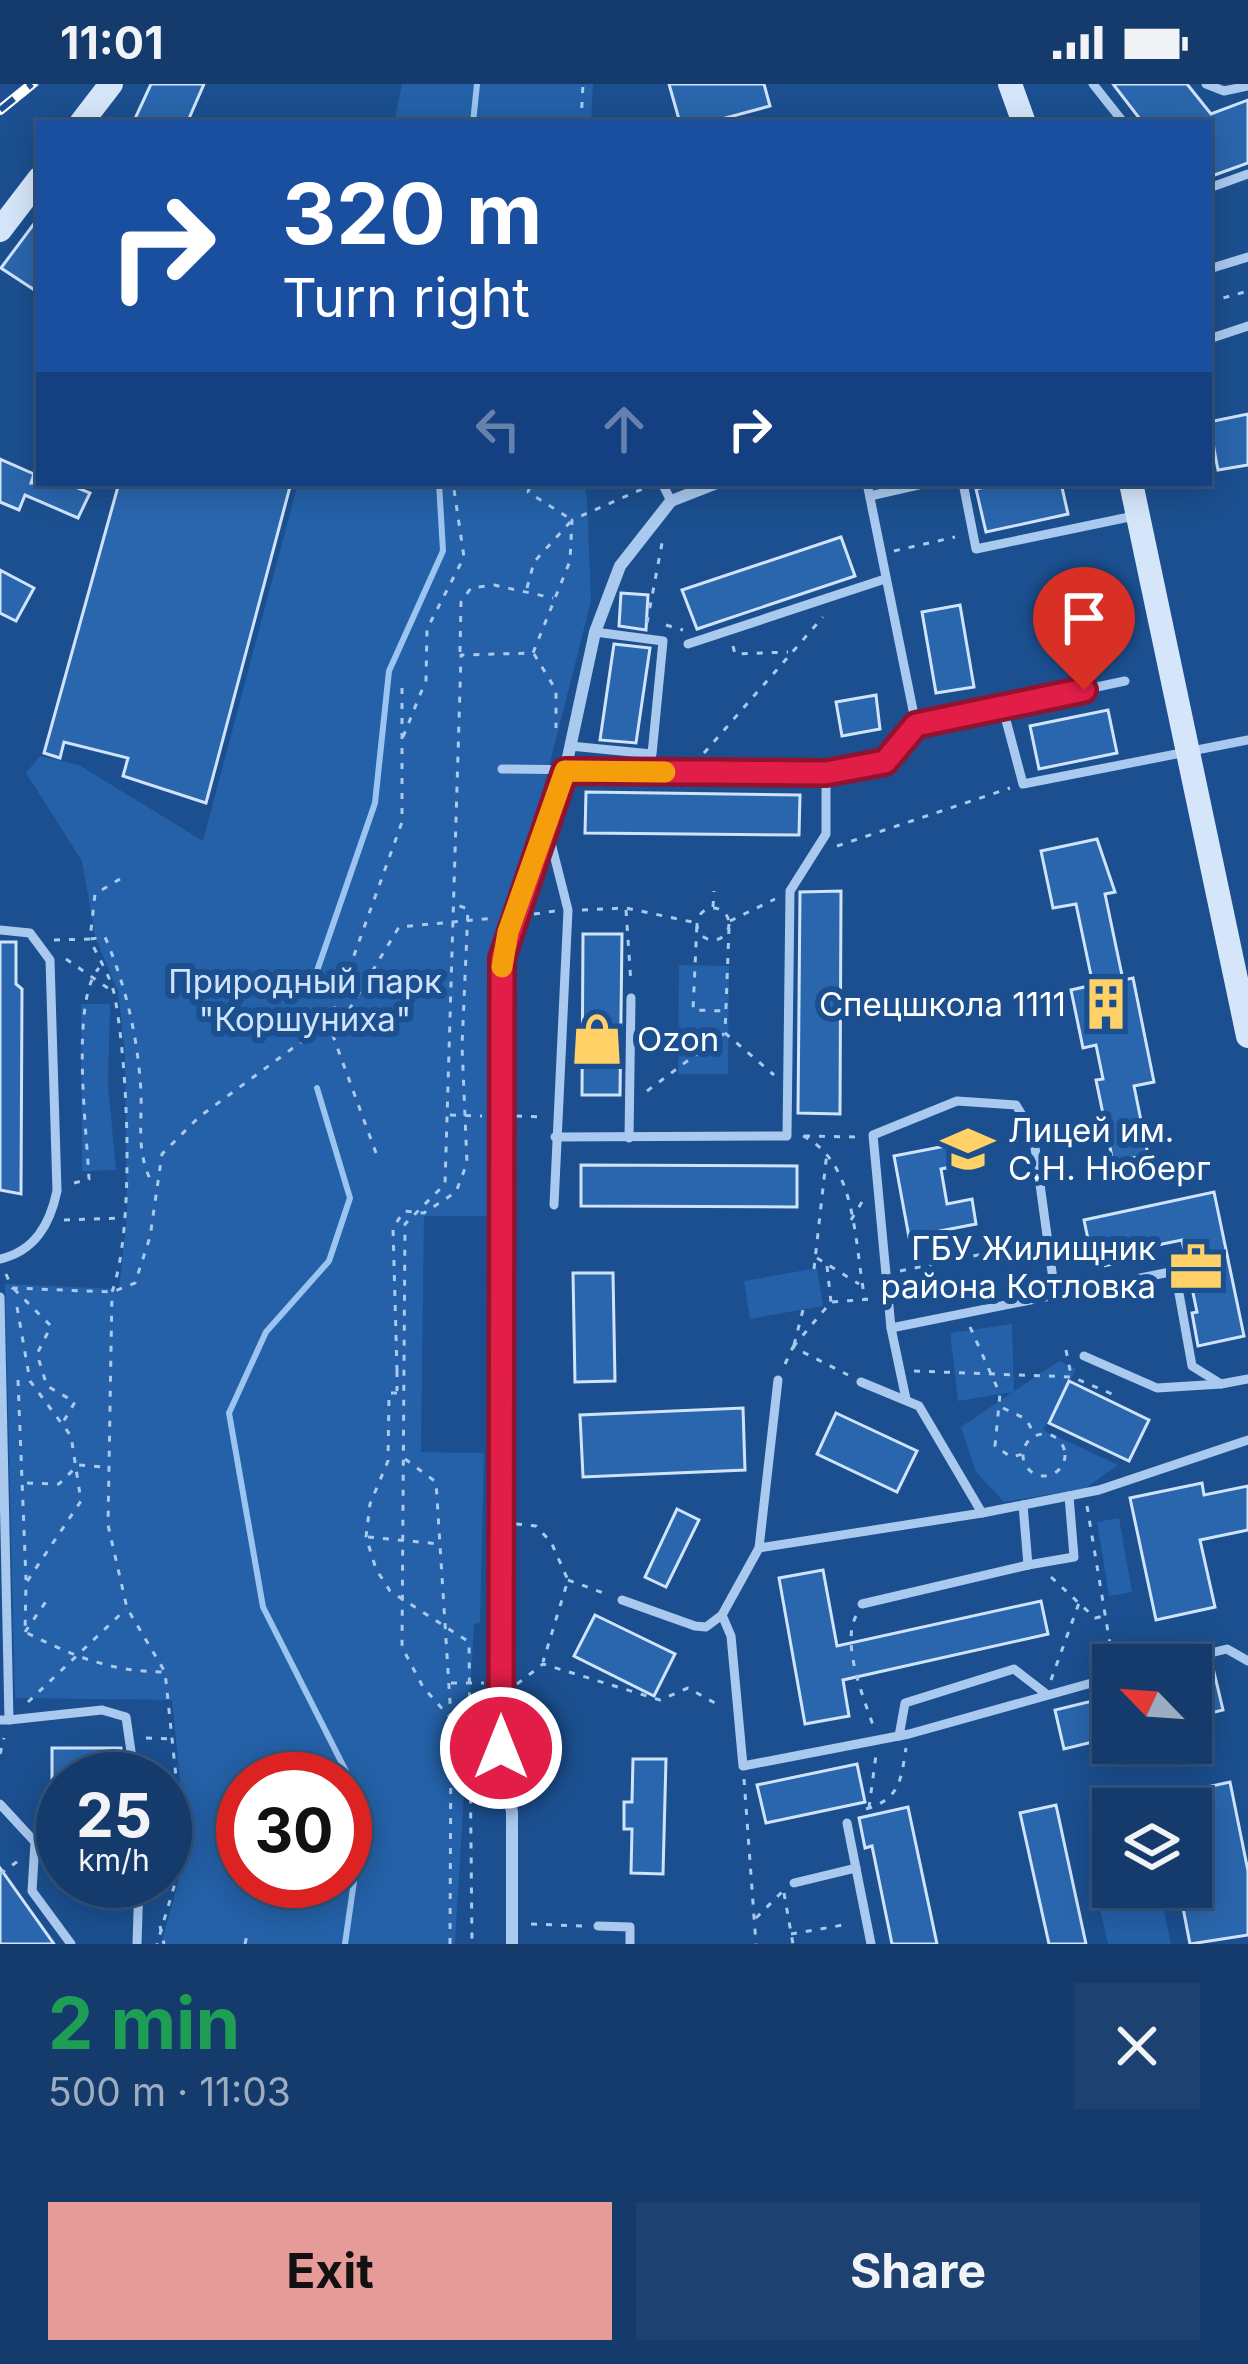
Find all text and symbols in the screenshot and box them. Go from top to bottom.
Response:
text: 11:01 [60,15,164,70]
text: 320 m [282,163,542,264]
icon: right [84,168,240,324]
text: Turn right [282,265,530,330]
icon: left [465,396,531,462]
icon: ahead [591,396,657,462]
icon: right [717,396,783,462]
pin [1033,567,1135,690]
icon: arrive [1051,585,1117,651]
park label: Природный парк "Коршуниха" [168,961,442,1039]
building icon: Спецшкола 1111 [1077,975,1135,1033]
place label: Спецшкола 1111 [819,984,1066,1024]
shop icon: Ozon [568,1010,626,1068]
place label: Ozon [637,1019,719,1059]
place label: Лицей им. С.Н. Нюберг [1008,1110,1211,1188]
school or university icon: Лицей им. С.Н. Нюберг [939,1120,997,1178]
place label: ГБУ Жилищник района Котловка [880,1228,1156,1306]
office icon: ГБУ Жилищник района Котловка [1167,1238,1225,1296]
north arrow [1092,1644,1212,1764]
map controls [1092,1644,1212,1908]
position arrow [438,1685,564,1811]
speed limit sign: 30 [216,1752,372,1908]
text: 25 [76,1779,152,1851]
button: layers [1092,1788,1212,1908]
text: km/h [78,1842,150,1878]
text: 2 min [48,1979,240,2066]
button: close [1074,1983,1200,2109]
text: 500 m · 11:03 [48,2068,291,2115]
button: Exit [48,2202,612,2340]
button: Share [636,2202,1200,2340]

